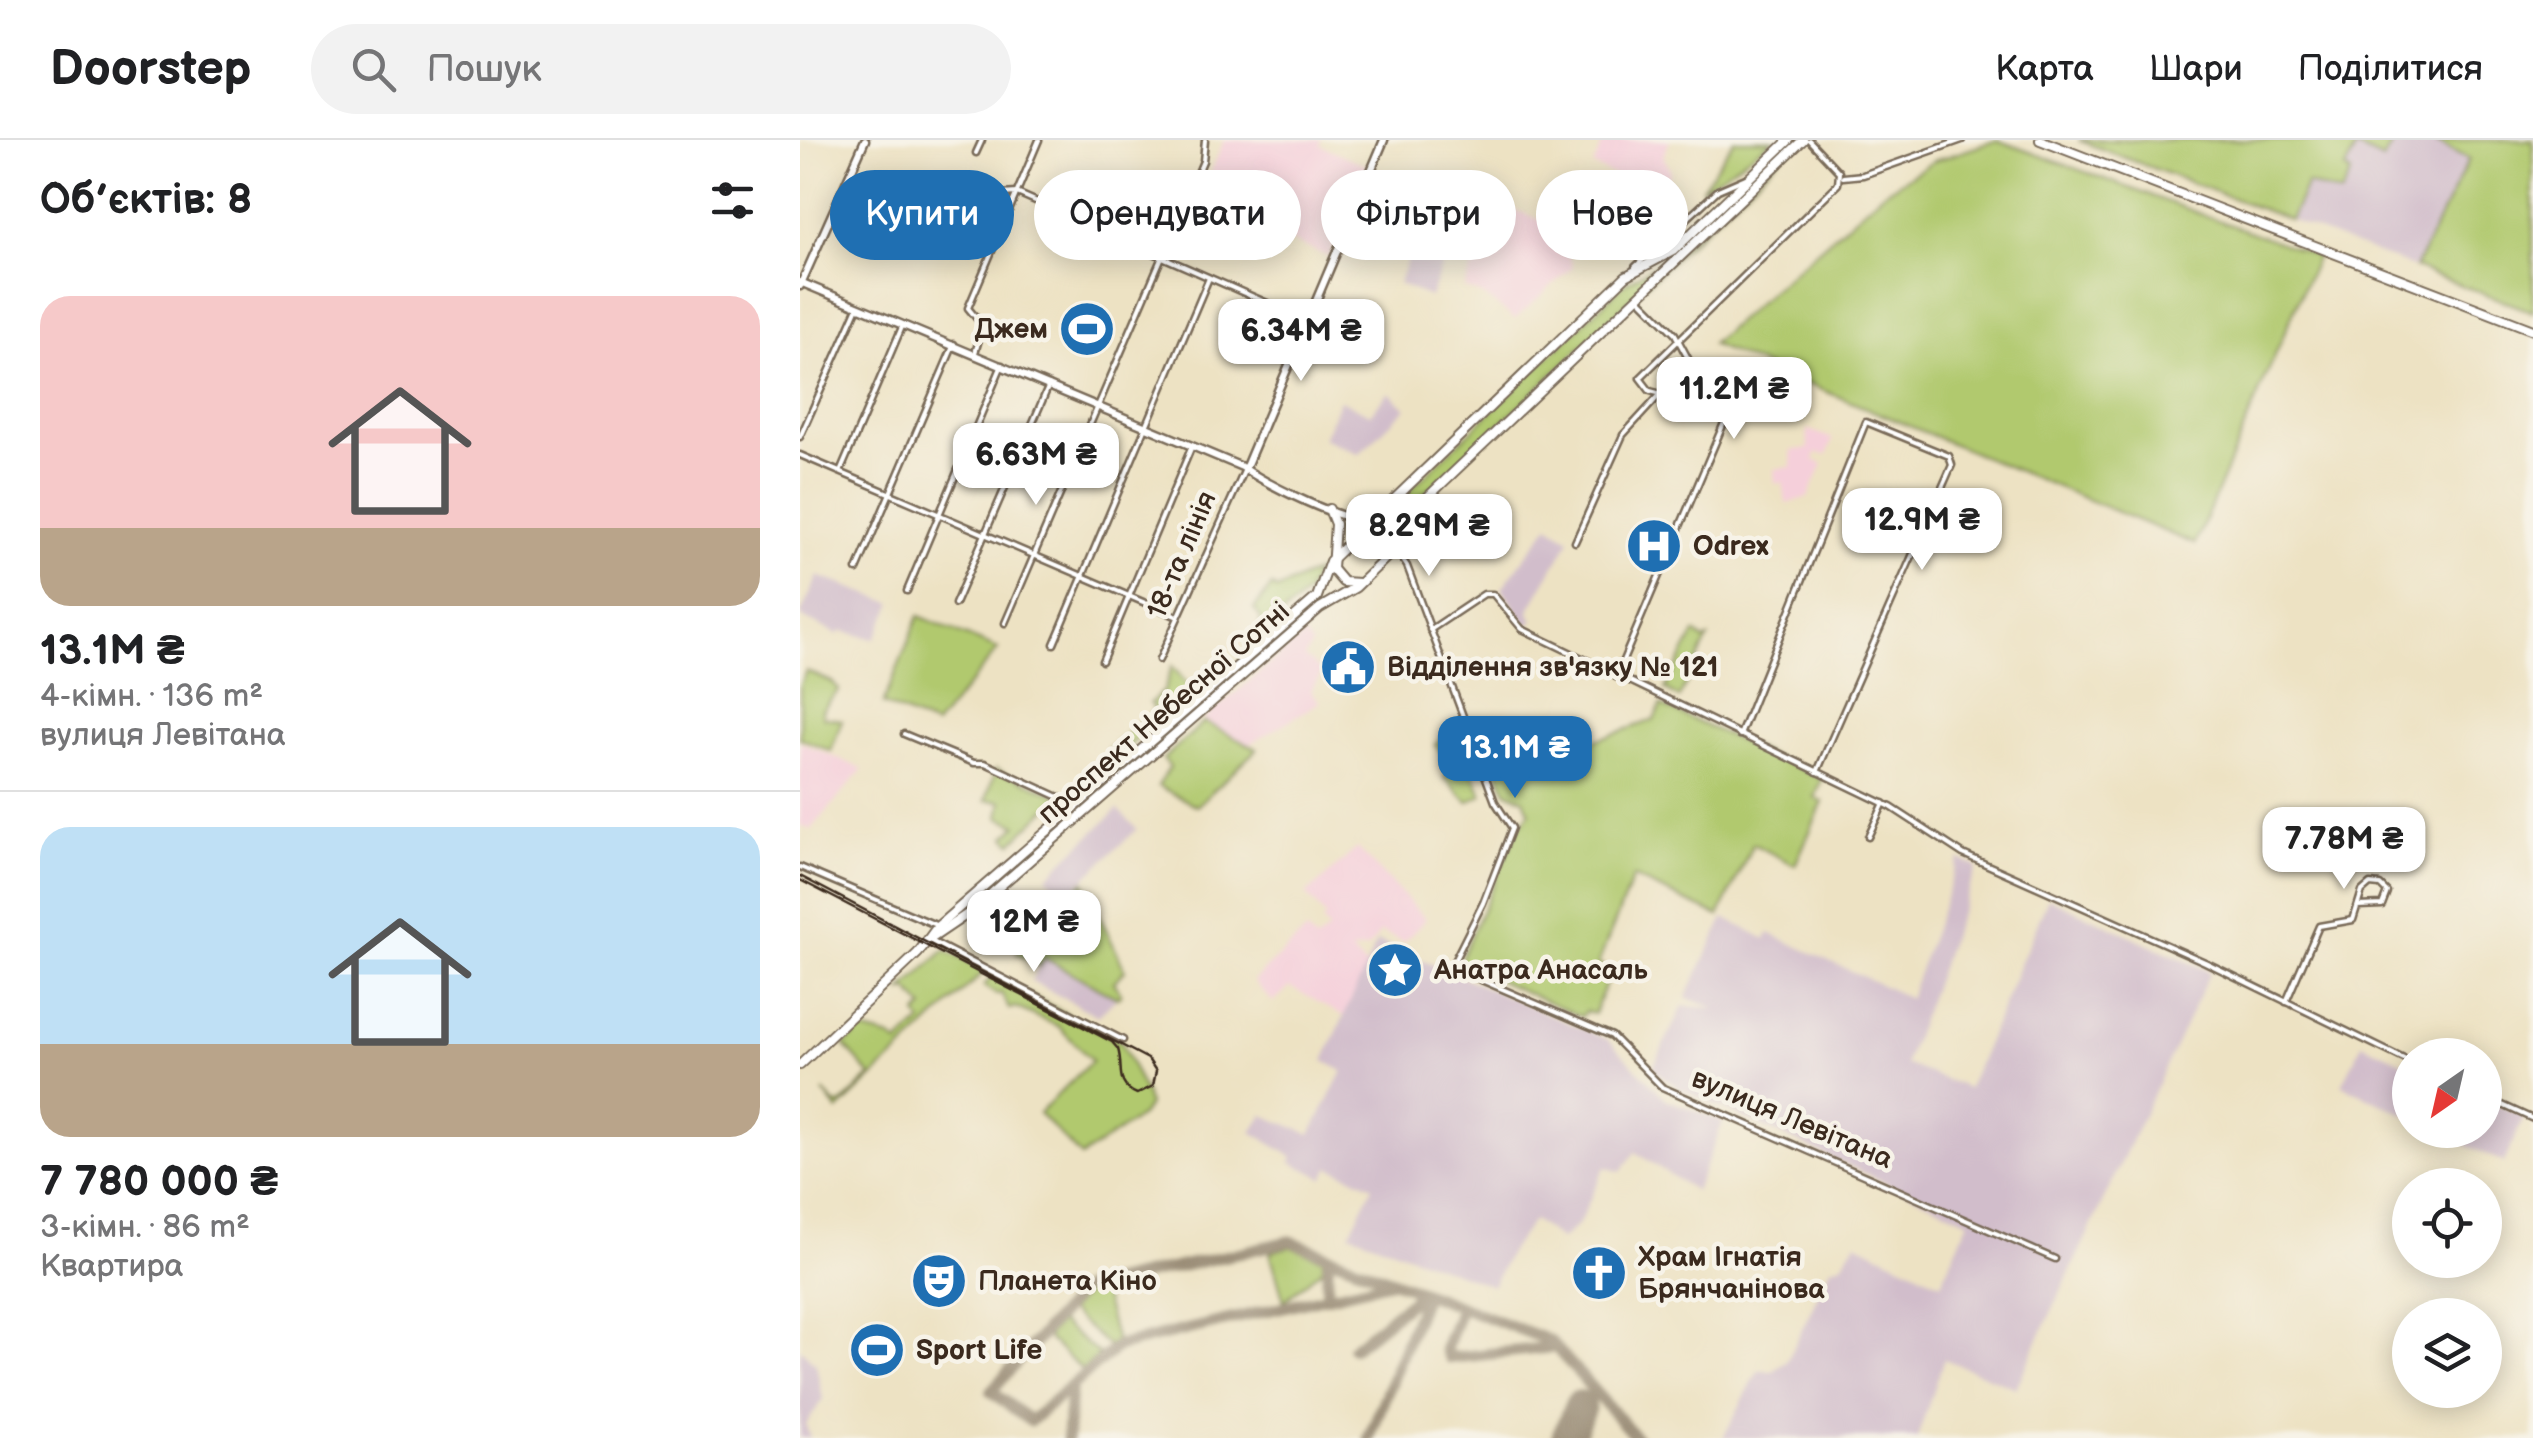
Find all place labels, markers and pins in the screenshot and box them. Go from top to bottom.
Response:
sports icon: Джем [1057,299,1117,359]
pin: 6.34M ₴ [1209,299,1393,384]
place label: Джем [975,313,1048,346]
pin: 11.2M ₴ [1642,357,1826,442]
pin: 6.63M ₴ [944,423,1128,508]
pin: 12.9M ₴ [1830,488,2014,573]
pin: 8.29M ₴ [1337,494,1521,579]
hospital icon: Odrex [1624,516,1684,576]
place label: Odrex [1693,530,1769,563]
public building icon: Відділення зв'язку № 121 [1318,637,1378,697]
place label: Відділення зв'язку № 121 [1387,651,1719,684]
pin: 13.1M ₴ [1423,716,1607,801]
pin: 7.78M ₴ [2252,807,2436,892]
pin: 12M ₴ [964,890,1104,975]
place icon: Анатра Анасаль [1365,940,1425,1000]
place label: Анатра Анасаль [1433,954,1648,987]
place label: Храм Ігнатія Брянчанінова [1637,1241,1825,1306]
church icon: Храм Ігнатія Брянчанінова [1569,1243,1629,1303]
theatre icon: Планета Кіно [909,1251,969,1311]
place label: Планета Кіно [978,1265,1157,1298]
sports icon: Sport Life [847,1320,907,1380]
place label: Sport Life [916,1334,1042,1367]

